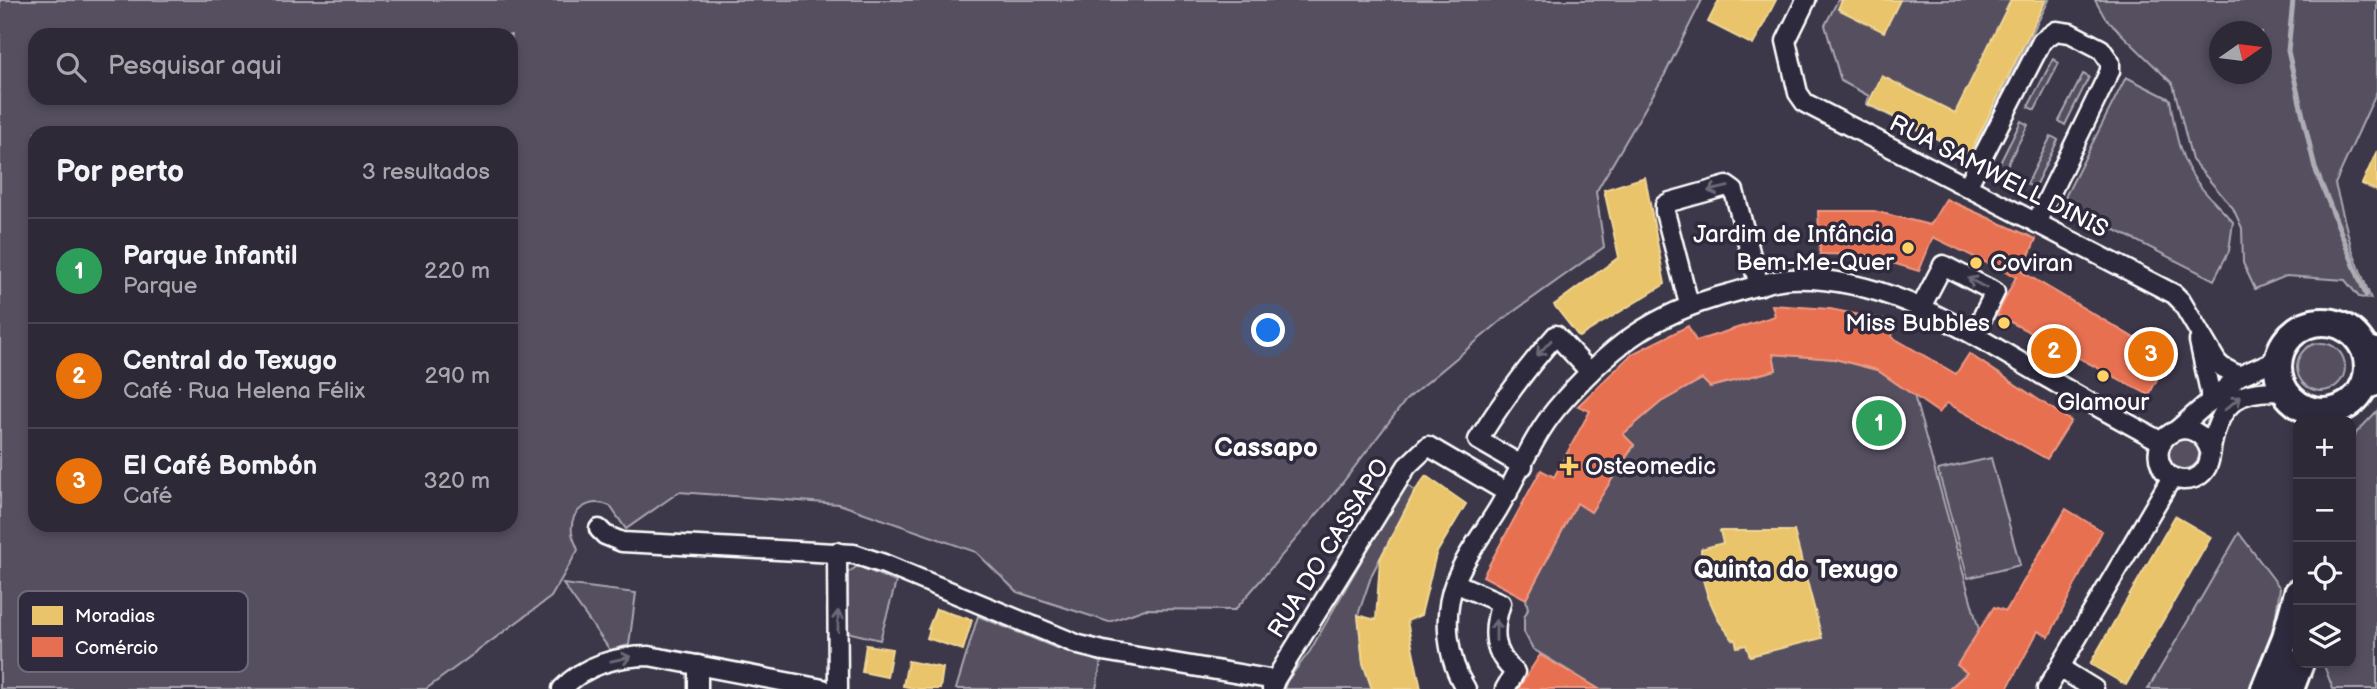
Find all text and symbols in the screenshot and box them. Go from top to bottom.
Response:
north arrow [2209,21,2272,84]
search box [28,28,518,105]
icon: search [52,48,90,86]
text: Pesquisar aqui [108,51,282,82]
street label: RUA SAMWELL DINIS [1885,109,2113,244]
text: Por perto [56,154,184,190]
text: 3 resultados [362,158,490,186]
one-way arrow [1707,183,1730,196]
place label: Jardim de Infância Bem-Me-Quer [1693,220,1894,277]
marker: Jardim de Infância Bem-Me-Quer [1900,240,1916,256]
text: Parque Infantil [123,241,297,272]
place label: Coviran [1990,249,2073,278]
marker: Coviran [1968,255,1984,271]
text: 1 [74,257,84,285]
text: 220 m [424,257,490,285]
text: Parque [123,272,197,300]
one-way arrow [1967,275,1988,289]
place label: Miss Bubbles [1845,309,1990,338]
your location [1251,313,1285,347]
marker: Miss Bubbles [1996,315,2012,331]
pin: 2 [2031,325,2077,377]
pin: 3 [2128,328,2174,380]
one-way arrow [1536,339,1552,357]
text: Central do Texugo [123,346,337,377]
text: 2 [72,362,86,390]
text: 290 m [424,362,490,390]
marker: Glamour [2095,368,2111,384]
text: Café · Rua Helena Félix [123,377,365,405]
place label: Glamour [2057,388,2149,417]
one-way arrow [2224,395,2242,411]
pin: 1 [1856,397,1902,449]
map controls [2293,416,2356,668]
button: + [2293,416,2356,479]
district label: Cassapo [1214,433,1318,464]
text: El Café Bombón [123,451,317,482]
place label: Osteomedic [1585,452,1716,481]
street label: RUA DO CASSAPO [1262,453,1395,643]
marker: Osteomedic [1559,456,1579,476]
text: 3 [72,467,86,495]
text: 320 m [424,467,490,495]
button: − [2293,479,2356,542]
text: Café [123,482,172,510]
button: locate [2293,542,2356,605]
district label: Quinta do Texugo [1694,555,1898,586]
legend [18,591,248,672]
text: Moradias [75,605,155,628]
button: layers [2293,605,2356,668]
one-way arrow [831,610,845,633]
one-way arrow [1489,619,1503,642]
text: Comércio [75,637,158,660]
one-way arrow [610,651,632,664]

